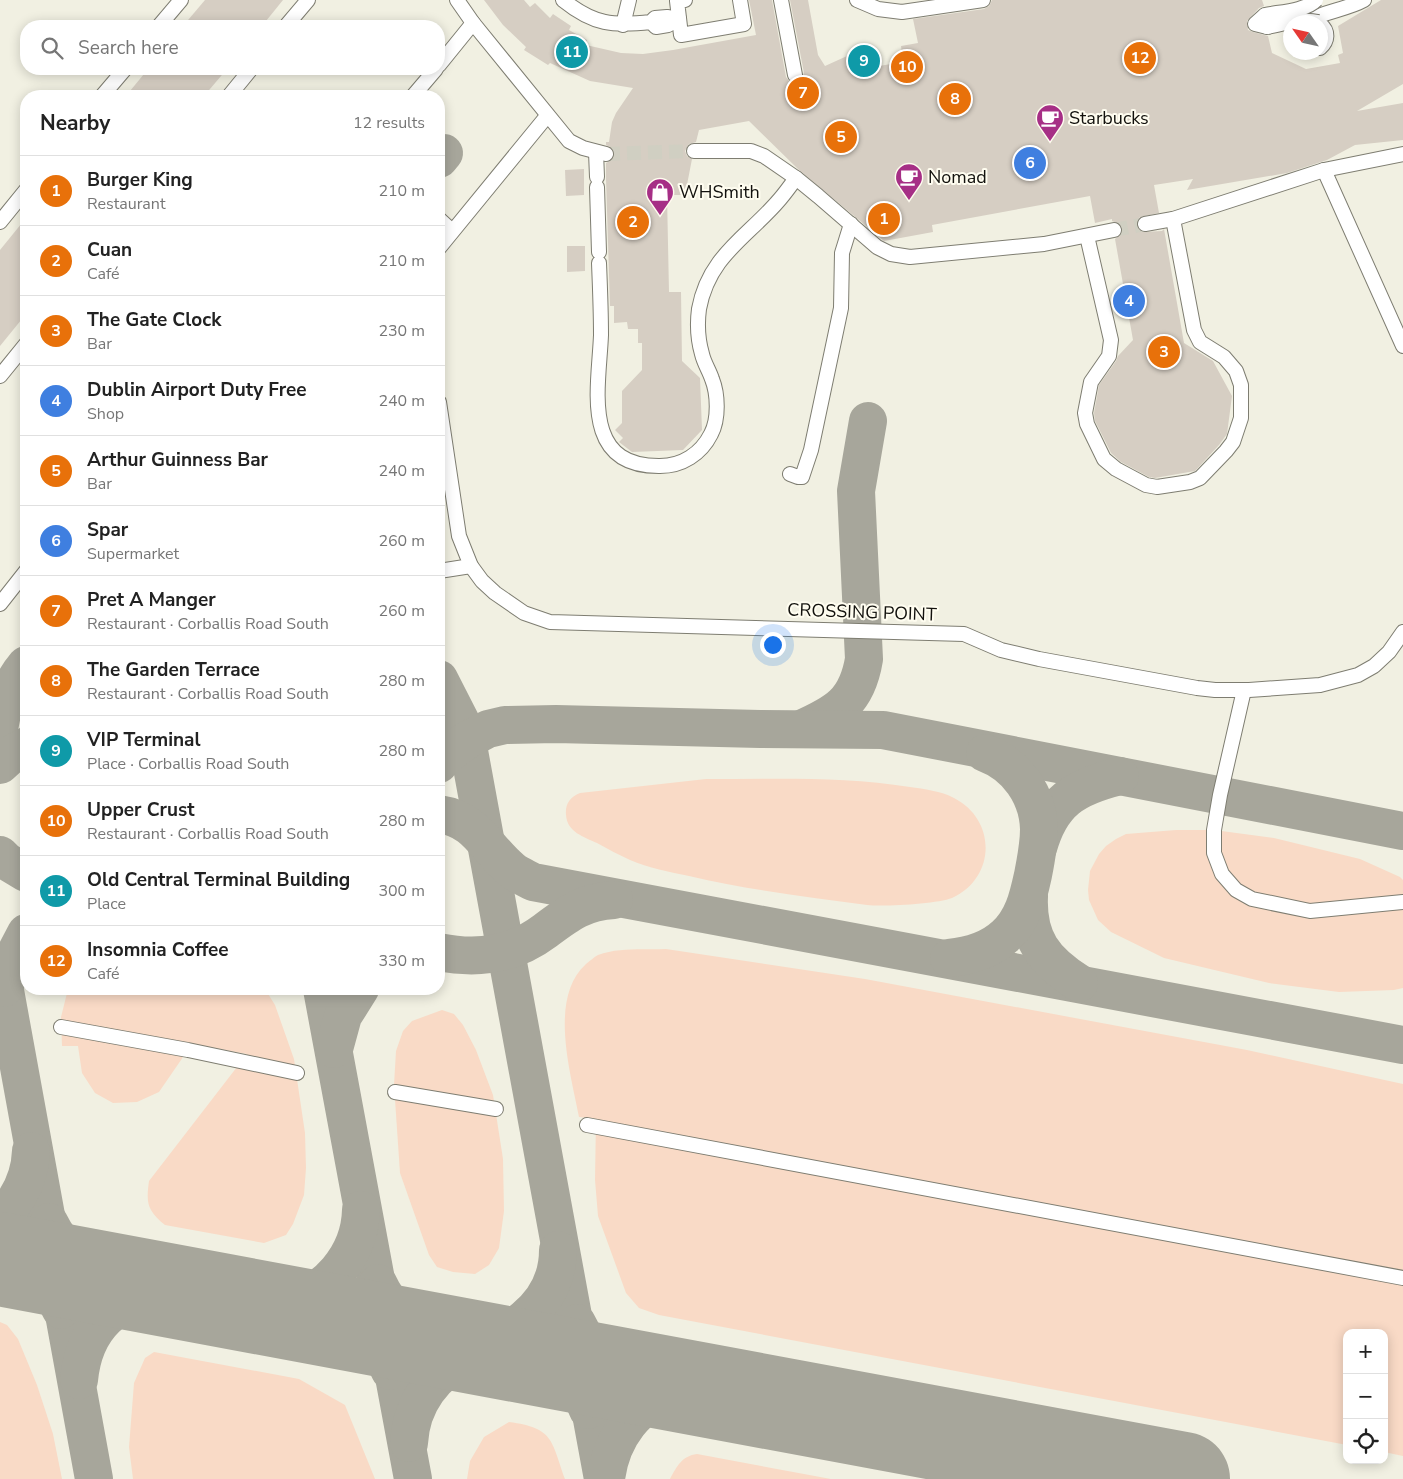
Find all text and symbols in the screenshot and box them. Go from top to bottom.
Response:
north arrow [1283,15,1328,60]
search box [20,20,445,75]
pin: 11 [556,33,588,71]
icon: search [38,34,66,62]
text: Search here [78,35,179,61]
pin: 12 [1124,39,1156,77]
pin: 9 [848,42,880,80]
pin: 10 [891,48,923,86]
pin: 7 [787,74,819,112]
pin: 8 [939,80,971,118]
cafe icon: Starbucks [1035,103,1065,142]
place label: Starbucks [1069,106,1149,130]
text: Nearby [40,109,110,137]
text: 12 results [353,112,425,134]
pin: 5 [825,118,857,156]
pin: 6 [1014,144,1046,182]
cafe icon: Nomad [894,162,924,201]
place label: Nomad [928,165,987,189]
text: Burger King [87,167,193,193]
shop icon: WHSmith [645,177,675,216]
text: 1 [51,180,61,202]
text: 210 m [378,180,425,202]
place label: WHSmith [679,180,760,204]
text: Restaurant [87,193,166,215]
pin: 1 [868,200,900,238]
pin: 2 [617,203,649,241]
text: Cuan [87,237,132,263]
text: 2 [51,250,61,272]
text: 210 m [378,250,425,272]
text: Café [87,263,120,285]
pin: 4 [1113,282,1145,320]
text: The Gate Clock [87,307,221,333]
text: 3 [51,320,61,342]
text: 230 m [378,320,425,342]
text: Bar [87,333,112,355]
pin: 3 [1148,333,1180,371]
text: Dublin Airport Duty Free [87,377,307,403]
text: 4 [51,390,61,412]
text: 240 m [378,390,425,412]
text: Shop [87,403,124,425]
text: Arthur Guinness Bar [87,447,268,473]
text: 5 [51,460,61,482]
text: 240 m [378,460,425,482]
text: Bar [87,473,112,495]
text: Spar [87,517,128,543]
text: 6 [51,530,61,552]
text: 260 m [378,530,425,552]
text: Supermarket [87,543,179,565]
text: Pret A Manger [87,587,216,613]
street label: CROSSING POINT [787,597,937,627]
text: 7 [51,600,61,622]
text: 260 m [378,600,425,622]
text: Restaurant · Corballis Road South [87,613,329,635]
your location [760,632,786,658]
text: The Garden Terrace [87,657,260,683]
text: 8 [51,670,61,692]
text: 280 m [378,670,425,692]
text: Restaurant · Corballis Road South [87,683,329,705]
text: VIP Terminal [87,727,201,753]
text: 9 [51,740,61,762]
text: 280 m [378,740,425,762]
text: Place · Corballis Road South [87,753,289,775]
text: Upper Crust [87,797,195,823]
text: 10 [46,810,66,832]
text: 280 m [378,810,425,832]
text: Restaurant · Corballis Road South [87,823,329,845]
text: Old Central Terminal Building [87,867,350,893]
text: 11 [46,880,66,902]
text: 300 m [378,880,425,902]
text: Place [87,893,126,915]
text: Insomnia Coffee [87,937,229,963]
text: 12 [46,950,66,972]
text: 330 m [378,950,425,972]
text: Café [87,963,120,985]
map controls [1343,1329,1388,1464]
button: + [1343,1329,1388,1374]
button: − [1343,1374,1388,1419]
button: locate [1343,1419,1388,1464]

